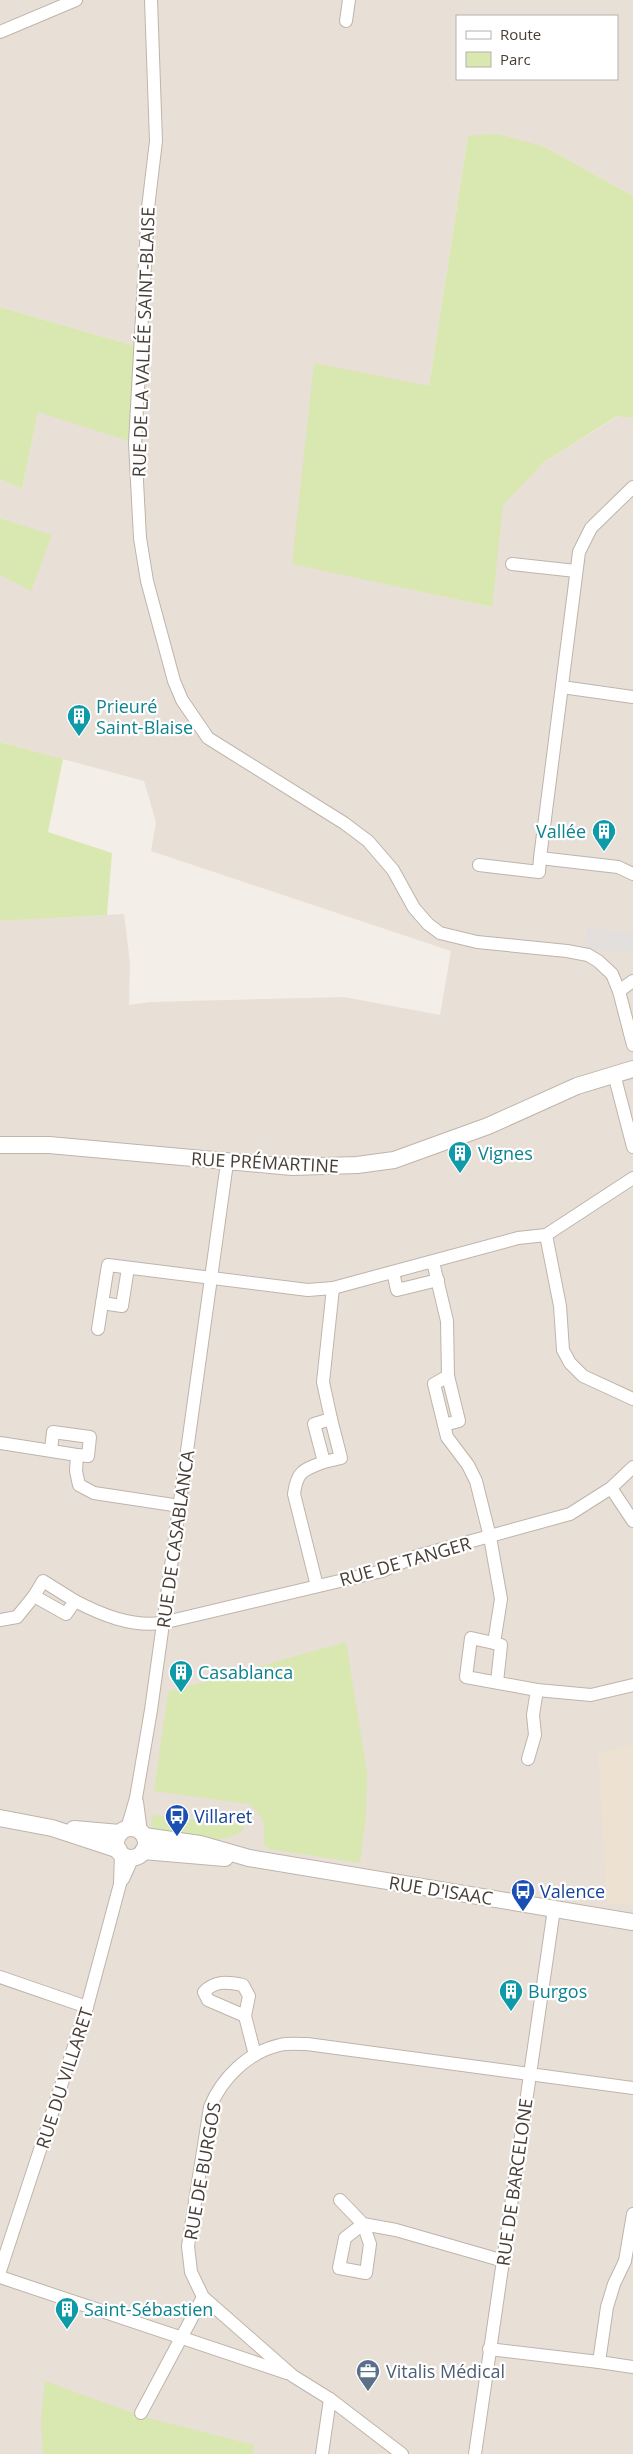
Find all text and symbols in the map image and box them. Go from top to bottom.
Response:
legend [456,15,618,80]
text: Route [500,24,541,44]
text: Parc [500,49,531,69]
street label: RUE DE LA VALLÉE SAINT-BLAISE [126,206,160,478]
place label: Prieuré Saint-Blaise [96,694,193,739]
building icon: Prieuré Saint-Blaise [66,703,92,737]
building icon: Vallée [591,818,617,852]
place label: Vallée [536,819,586,843]
building icon: Vignes [447,1140,473,1174]
place label: Vignes [478,1141,533,1165]
street label: RUE PRÉMARTINE [190,1146,340,1178]
street label: RUE DE CASABLANCA [151,1448,199,1629]
street label: RUE DE TANGER [336,1531,474,1591]
building icon: Casablanca [168,1659,194,1693]
place label: Casablanca [198,1660,293,1684]
bus stop icon: Villaret [164,1803,190,1837]
place label: Villaret [194,1804,252,1828]
street label: RUE D'ISAAC [387,1870,495,1910]
bus stop icon: Valence [510,1878,536,1912]
place label: Valence [540,1879,605,1903]
building icon: Burgos [498,1978,524,2012]
place label: Burgos [528,1979,587,2003]
street label: RUE DU VILLARET [30,2004,98,2151]
street label: RUE DE BARCELONE [490,2097,538,2267]
street label: RUE DE BURGOS [178,2100,226,2242]
building icon: Saint-Sébastien [54,2296,80,2330]
place label: Saint-Sébastien [84,2297,213,2321]
office icon: Vitalis Médical [355,2358,381,2392]
place label: Vitalis Médical [386,2359,505,2383]

